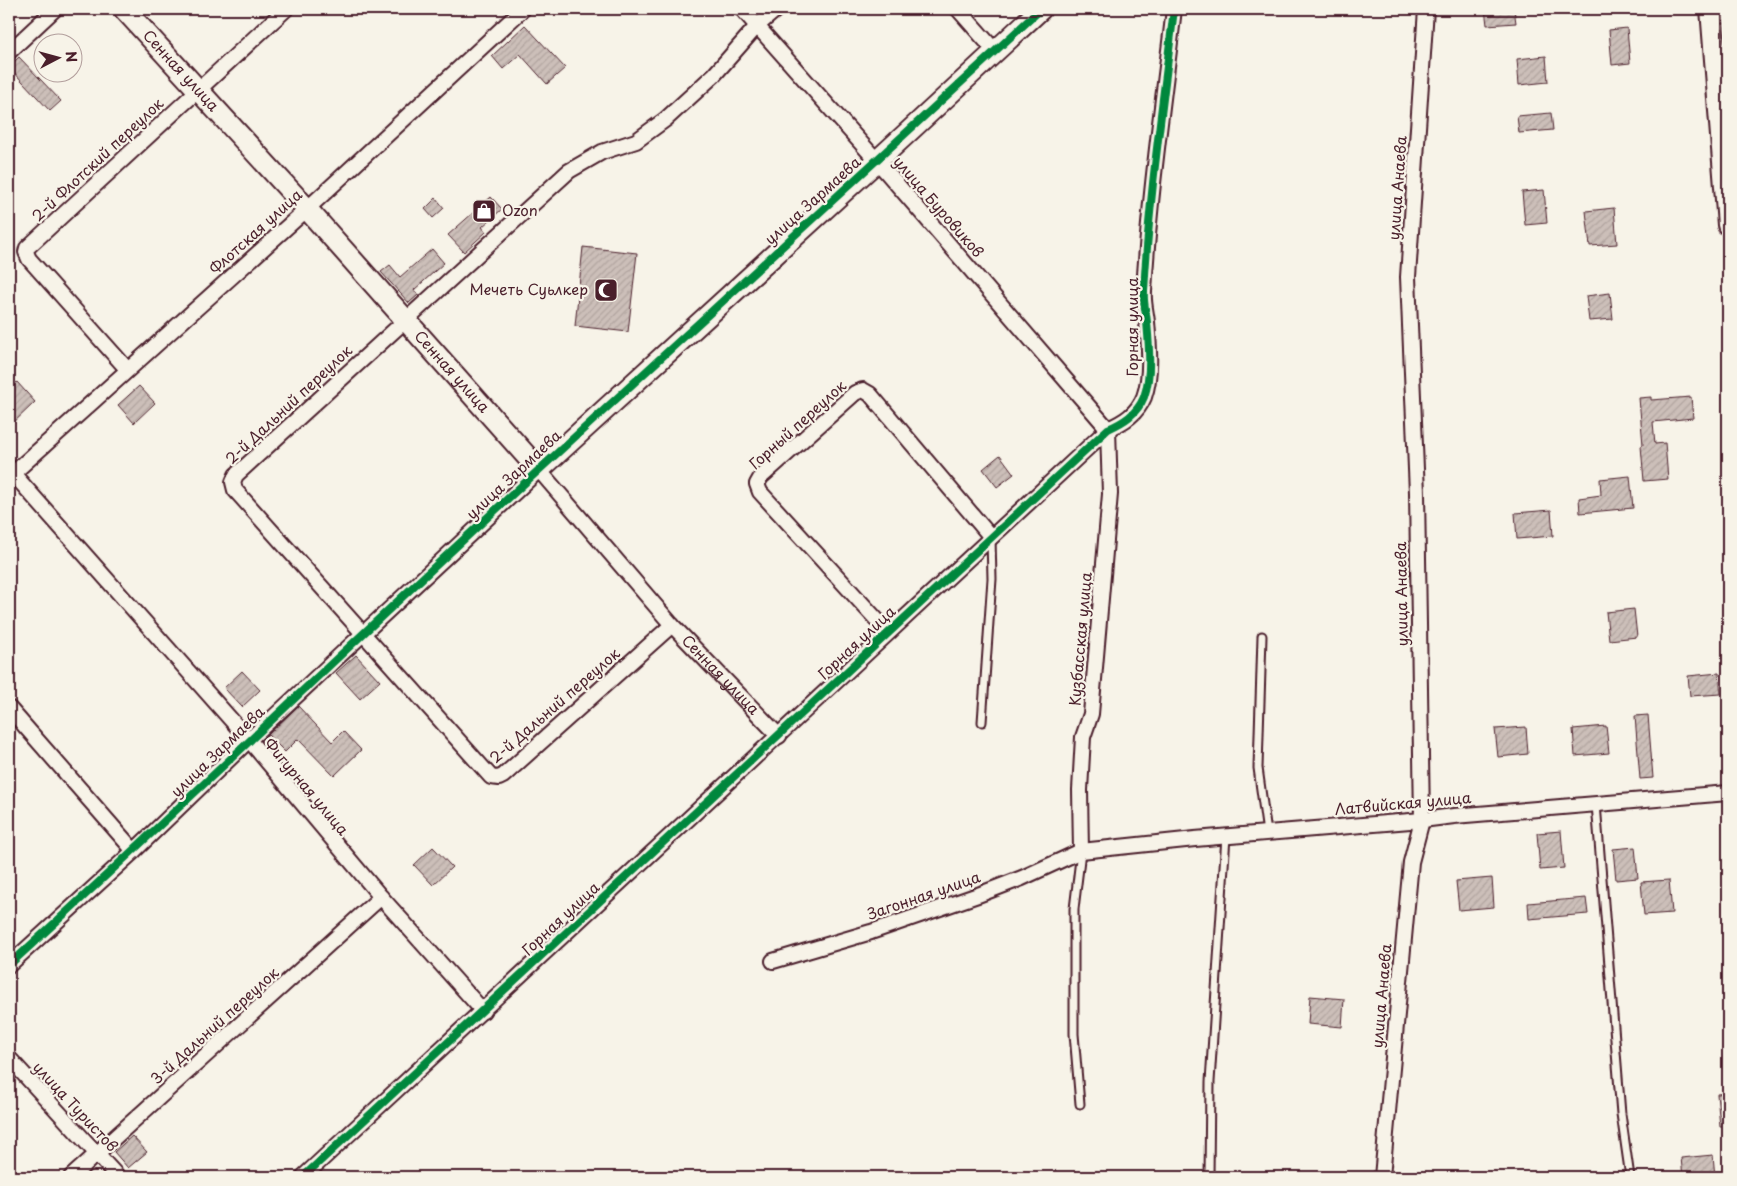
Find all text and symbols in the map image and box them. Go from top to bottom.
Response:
street label: Сенная улица [138,24,226,116]
north arrow [32,32,82,82]
text: N [60,50,82,63]
street label: 2-й Флотский переулок [26,92,168,226]
street label: улица Анаева [1381,134,1412,241]
street label: улица Зармаева [759,150,866,250]
street label: улица Буровиков [888,150,990,262]
street label: Флотская улица [203,182,307,279]
shop icon: Ozon [471,198,497,224]
place label: Ozon [502,198,538,221]
place label: Мечеть Суьлкер [470,277,588,300]
mosque icon: Мечеть Суьлкер [593,277,619,303]
street label: Горная улица [1120,277,1143,377]
street label: Сенная улица [410,325,496,418]
street label: 2-й Дальний переулок [219,339,357,469]
street label: Горный переулок [743,374,851,474]
street label: улица Зармаева [460,423,566,524]
street label: улица Анаева [1388,541,1413,647]
street label: Кузбасская улица [1062,571,1097,707]
street label: Горная улица [812,599,901,684]
street label: Сенная улица [677,629,766,720]
street label: 2-й Дальний переулок [484,642,624,768]
street label: улица Зармаева [165,700,270,802]
street label: Фигурная улица [259,732,355,840]
street label: Латвийская улица [1334,785,1473,820]
street label: Загонная улица [864,864,984,925]
street label: Горная улица [516,875,605,960]
street label: улица Анаева [1364,942,1397,1049]
street label: 3-й Дальний переулок [145,961,283,1089]
street label: улица Туристов [28,1056,124,1156]

